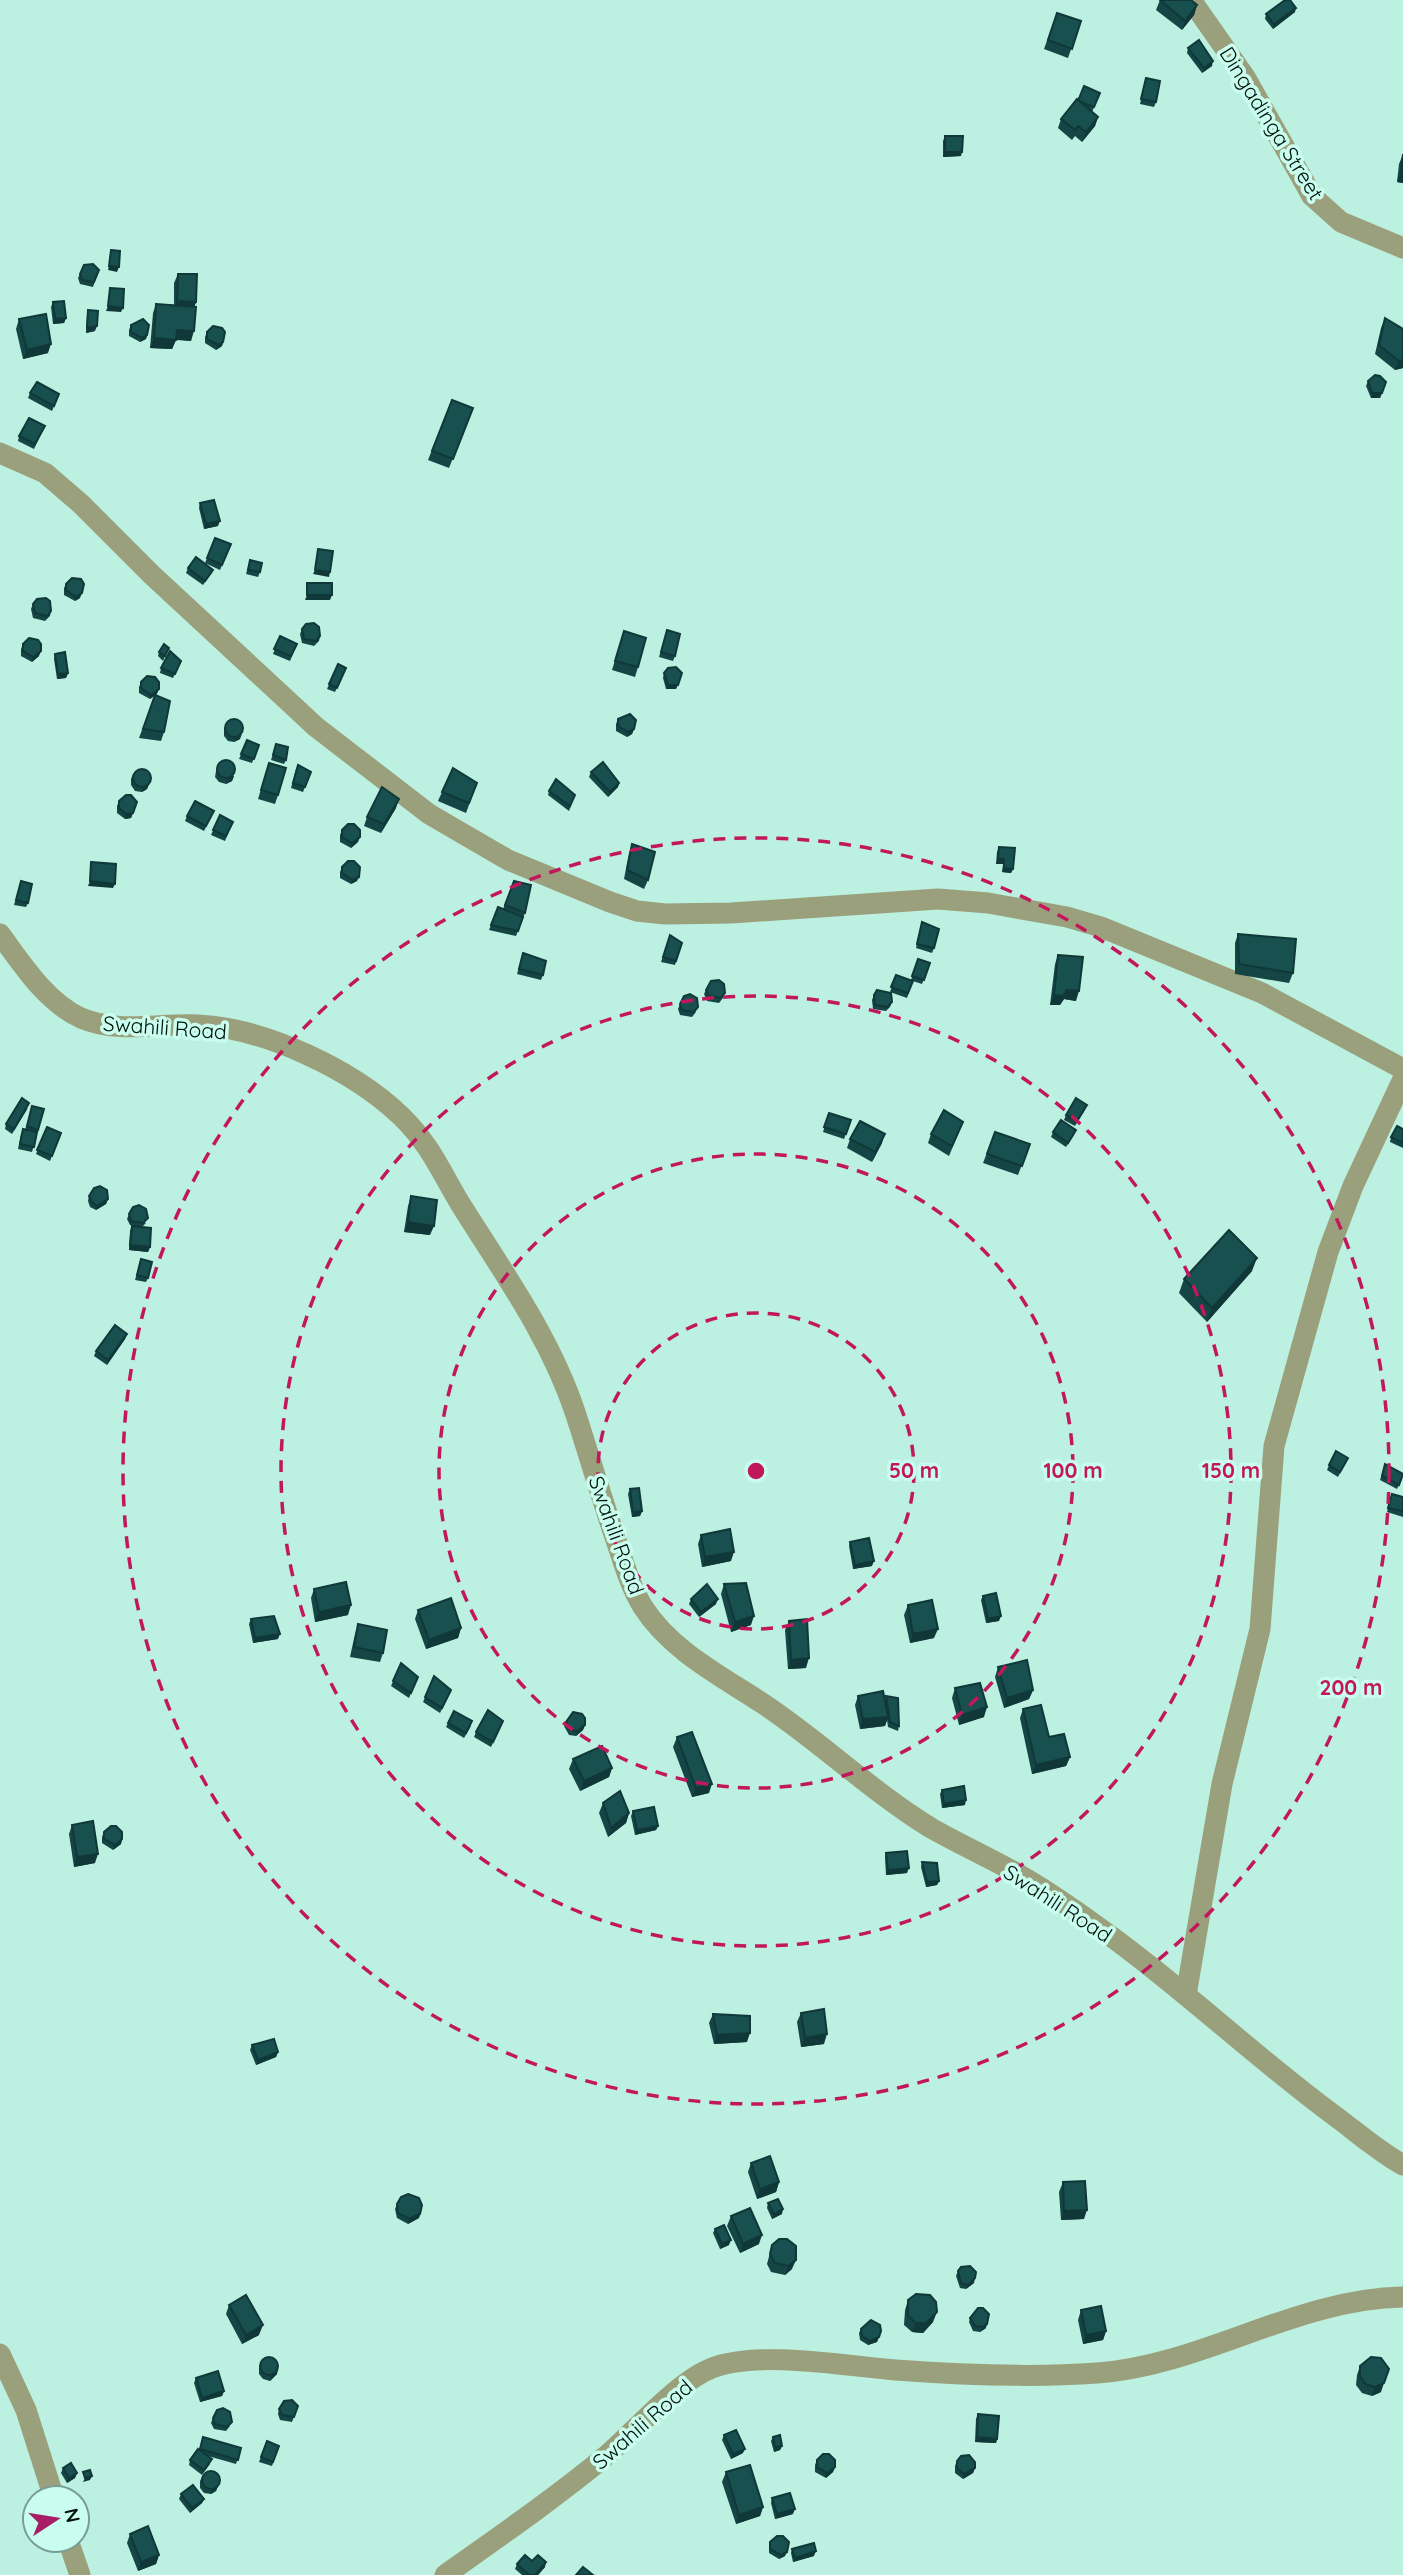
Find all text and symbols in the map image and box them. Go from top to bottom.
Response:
street label: Dingadinga Street [1214,42,1330,204]
street label: Swahili Road [102,1010,228,1044]
text: 50 m [889,1457,939,1483]
text: 100 m [1043,1457,1103,1483]
text: 150 m [1202,1457,1260,1483]
centre of rings [744,1459,768,1483]
street label: Swahili Road [584,1472,650,1598]
text: 200 m [1320,1674,1382,1700]
street label: Swahili Road [999,1858,1117,1948]
street label: Swahili Road [587,2374,697,2474]
north arrow [21,2484,91,2554]
text: N [59,2506,86,2525]

